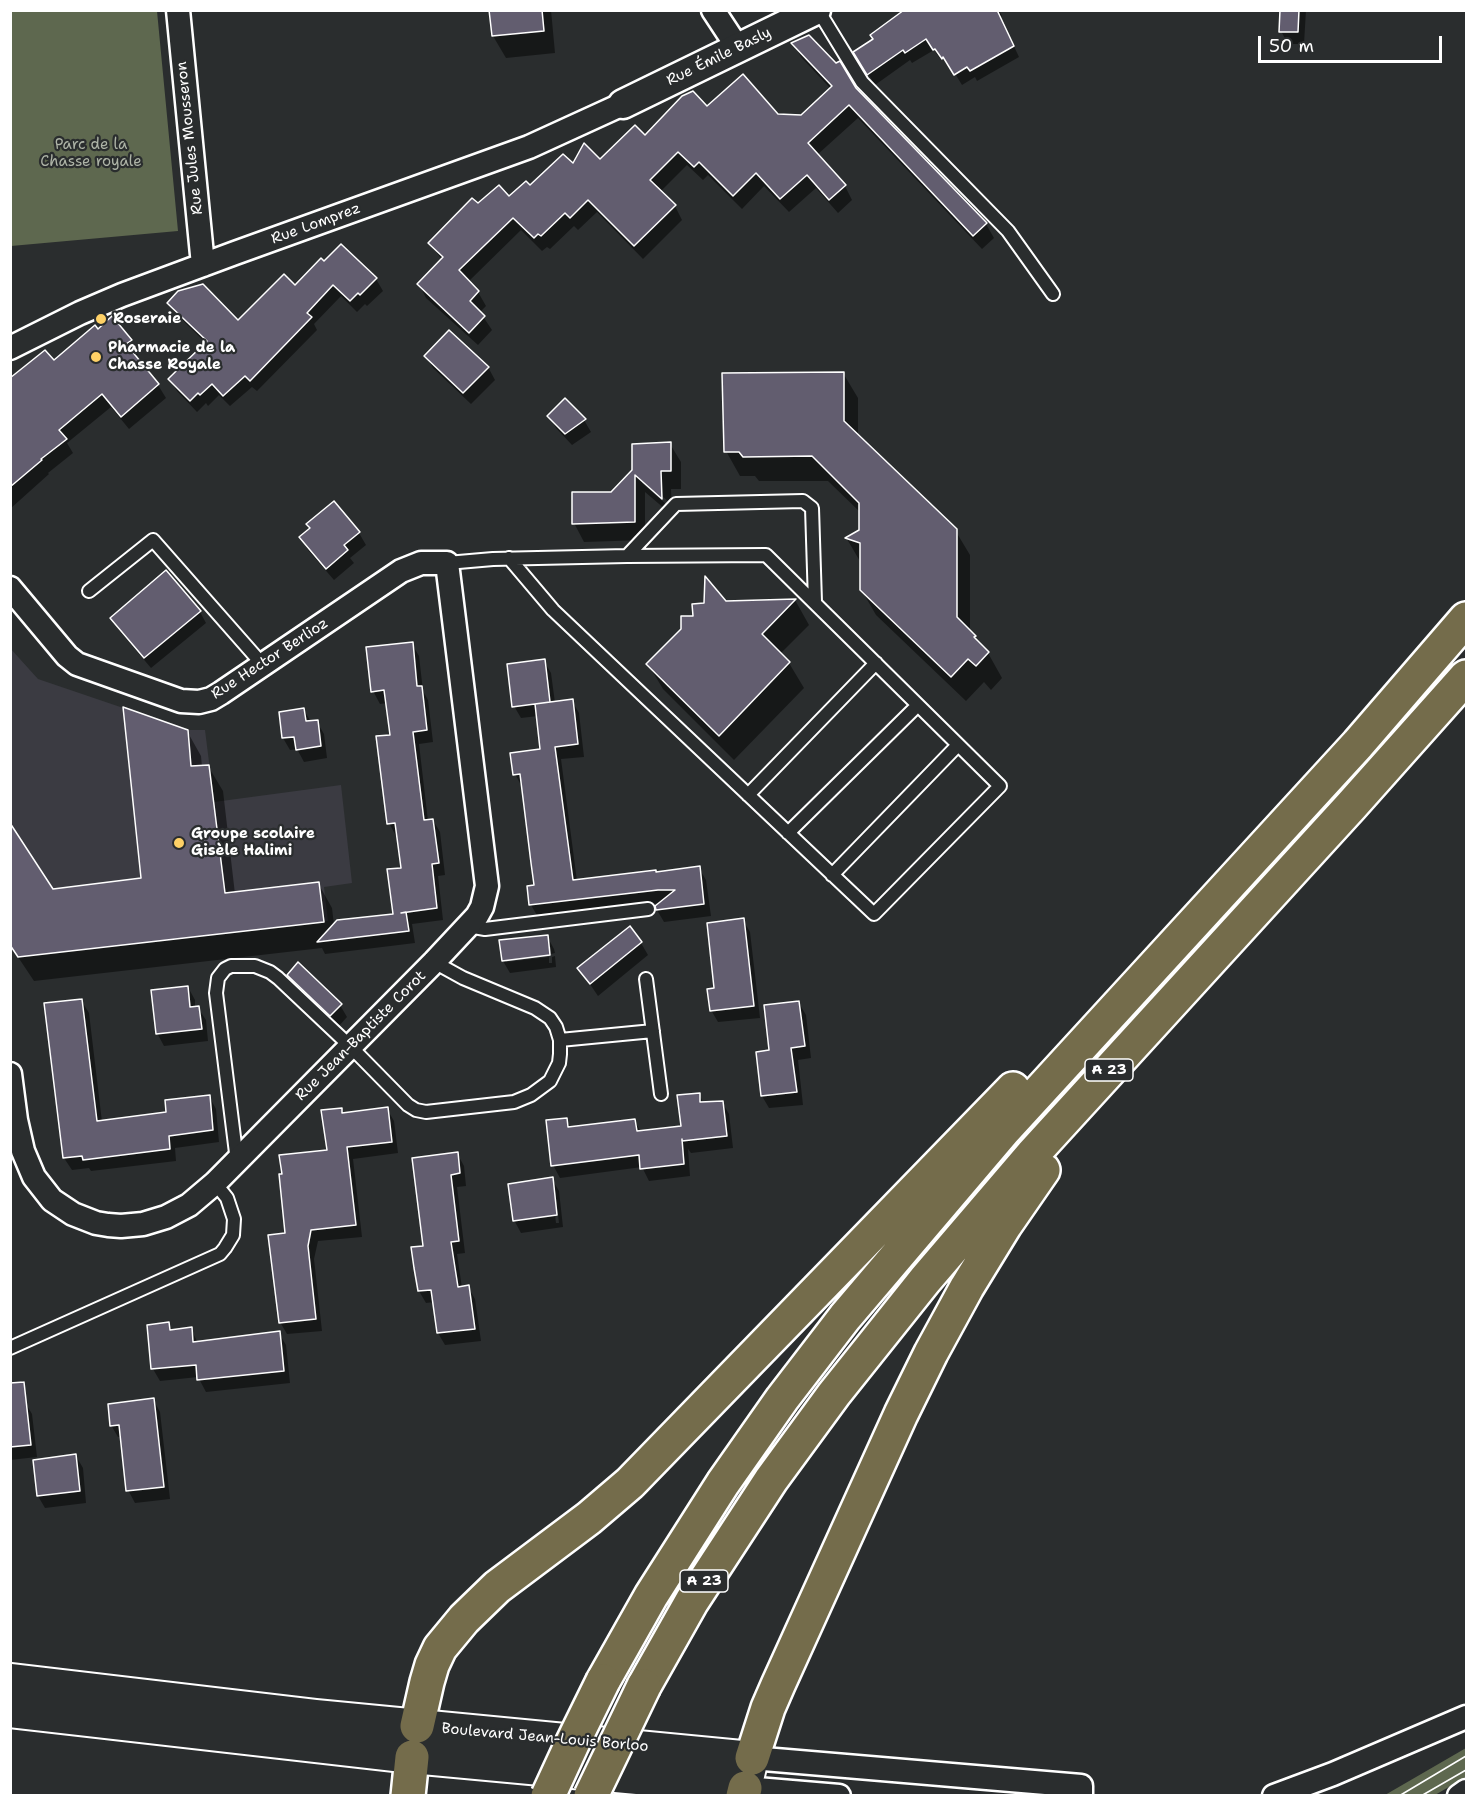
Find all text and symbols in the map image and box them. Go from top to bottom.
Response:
street label: Rue Émile Basly [664,24,774,90]
scale bar [1261,24,1446,62]
text: 50 m [1269,34,1314,58]
street label: Rue Jules Mousseron [173,61,207,215]
park label: Parc de la Chasse royale [40,136,142,171]
street label: Rue Lomprez [269,200,363,248]
place label: Roseraie [113,310,181,328]
marker: Roseraie [94,312,108,326]
place label: Pharmacie de la Chasse Royale [108,339,235,374]
marker: Pharmacie de la Chasse Royale [89,350,103,364]
street label: Rue Hector Berlioz [208,615,332,703]
place label: Groupe scolaire Gisèle Halimi [191,825,315,860]
marker: Groupe scolaire Gisèle Halimi [172,836,186,850]
street label: Rue Jean-Baptiste Corot [292,967,430,1105]
road number: A 23 [1085,1059,1133,1081]
road number: A 23 [680,1570,728,1592]
street label: Boulevard Jean-Louis Borloo [441,1720,649,1756]

